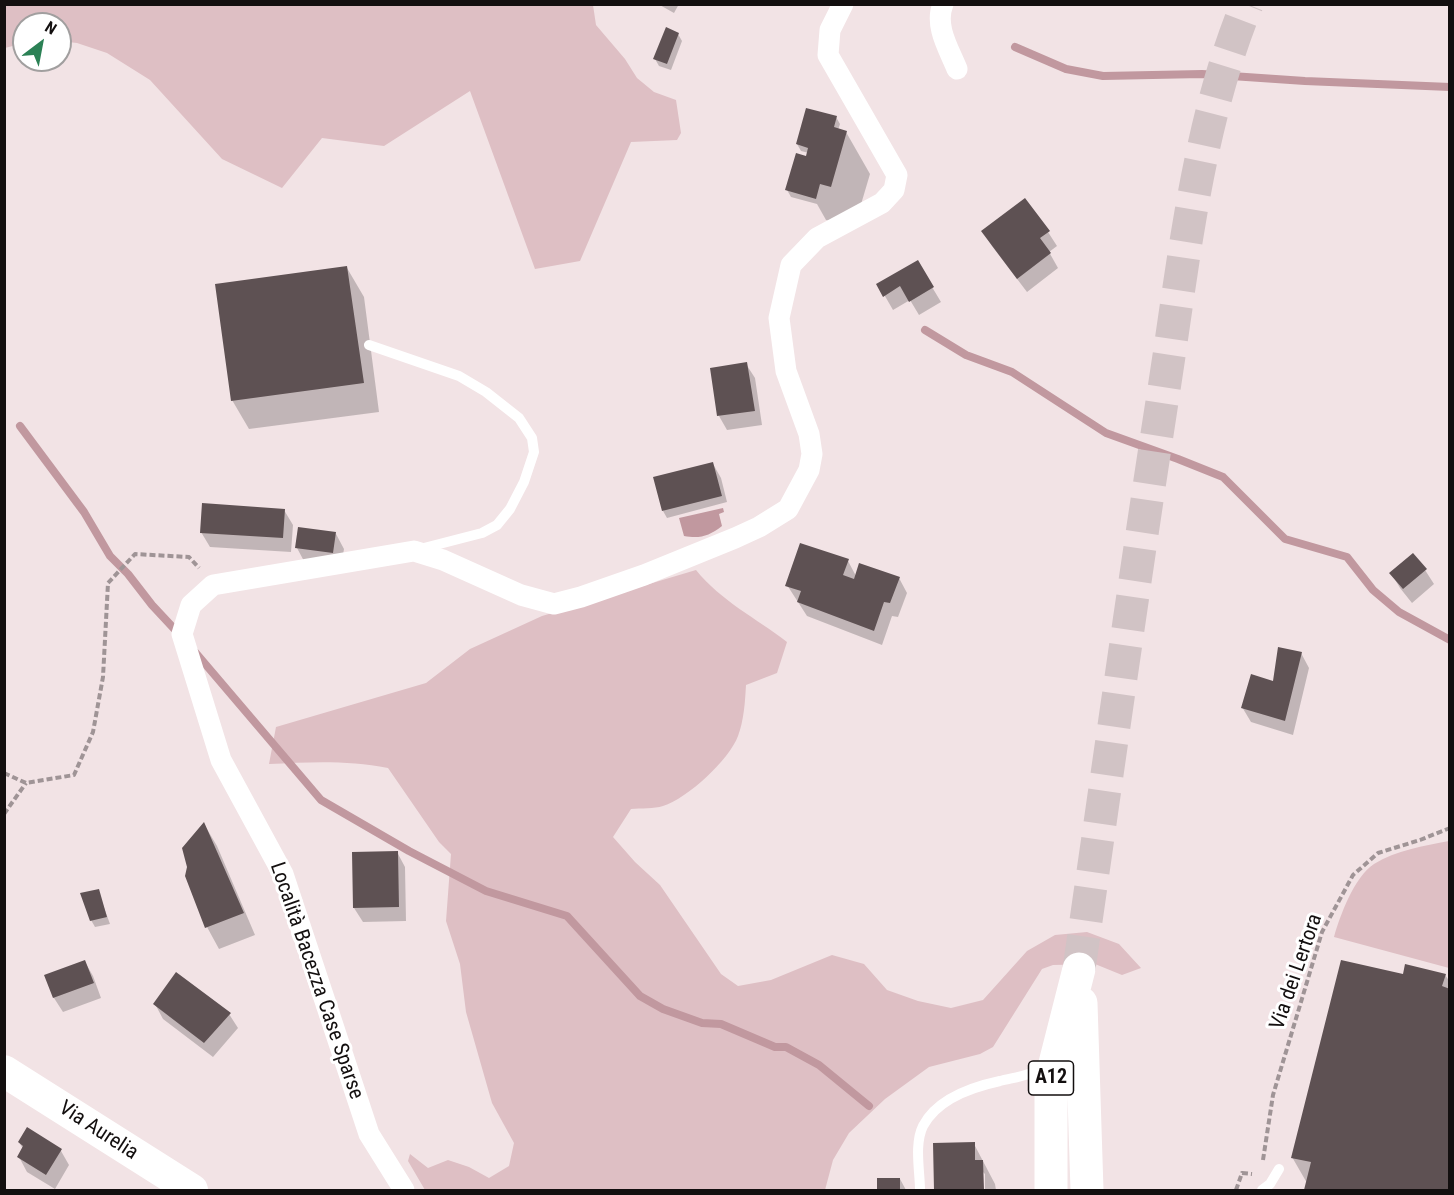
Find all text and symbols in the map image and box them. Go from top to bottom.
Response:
north arrow [12,12,72,72]
text: N [42,17,60,39]
street label: Località Bacezza Case Sparse [264,859,368,1103]
street label: Via dei Lertora [1265,911,1329,1033]
road number: A12 [1028,1061,1074,1095]
street label: Via Aurelia [54,1096,142,1166]

